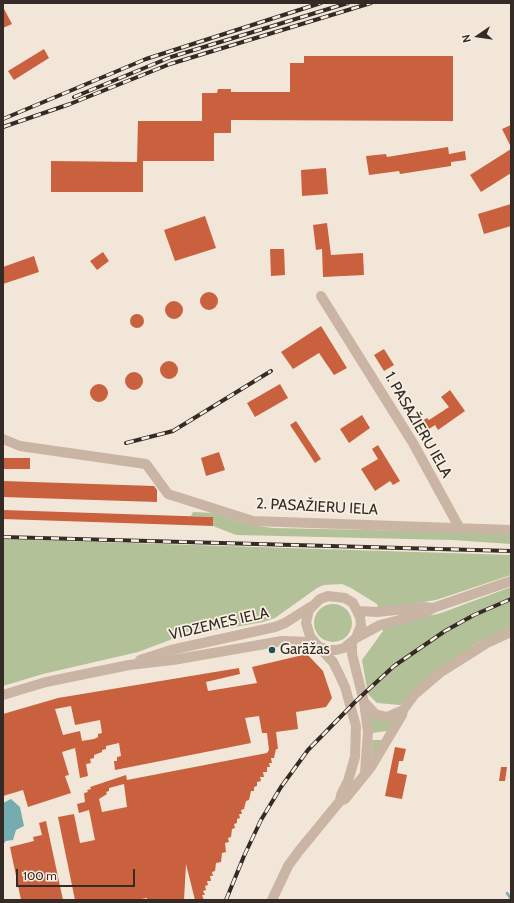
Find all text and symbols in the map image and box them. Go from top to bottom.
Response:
north arrow [458,16,498,56]
text: N [459,33,474,44]
street label: 1. PASAŽIERU IELA [380,369,456,481]
street label: 2. PASAŽIERU IELA [256,495,378,519]
street label: VIDZEMES IELA [168,604,270,644]
place label: Garāžas [280,641,330,659]
marker: Garāžas [267,645,277,655]
scale bar [18,861,137,887]
text: 100 m [23,868,57,883]

